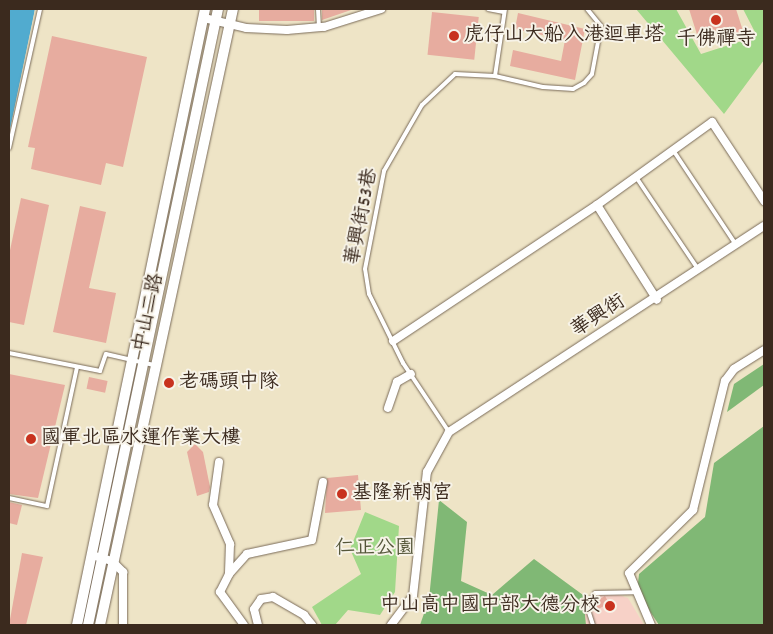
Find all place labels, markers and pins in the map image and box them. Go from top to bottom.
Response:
marker: 千佛禪寺 [710,14,722,26]
place label: 虎仔山大船入港迴車塔 [464,24,664,48]
place label: 千佛禪寺 [676,28,756,52]
marker: 虎仔山大船入港迴車塔 [448,30,460,42]
place label: 老碼頭中隊 [179,371,279,395]
marker: 老碼頭中隊 [163,377,175,389]
place label: 國軍北區水運作業大樓 [41,427,241,451]
marker: 國軍北區水運作業大樓 [25,433,37,445]
place label: 基隆新朝宮 [352,482,452,506]
marker: 基隆新朝宮 [336,488,348,500]
place label: 中山高中國中部大德分校 [380,594,600,618]
marker: 中山高中國中部大德分校 [604,600,616,612]

